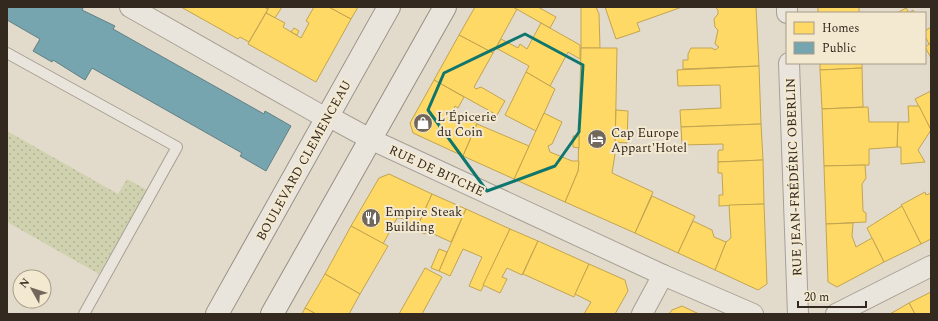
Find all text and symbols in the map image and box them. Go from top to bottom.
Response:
legend [786,12,926,64]
text: Homes [822,19,860,38]
text: Public [822,39,856,58]
street label: BOULEVARD CLEMENCEAU [251,76,357,245]
street label: RUE JEAN-FRÉDÉRIC OBERLIN [781,77,807,277]
place label: L'Épicerie du Coin [437,107,496,142]
shop icon: L'Épicerie du Coin [412,112,434,134]
place label: Cap Europe Appart'Hotel [611,123,687,158]
hotel icon: Cap Europe Appart'Hotel [586,128,608,150]
street label: RUE DE BITCHE [386,140,488,202]
place label: Empire Steak Building [385,202,462,237]
restaurant icon: Empire Steak Building [360,207,382,229]
north arrow [12,269,52,309]
text: N [15,274,34,292]
scale bar [798,283,866,309]
text: 20 m [804,288,829,307]

